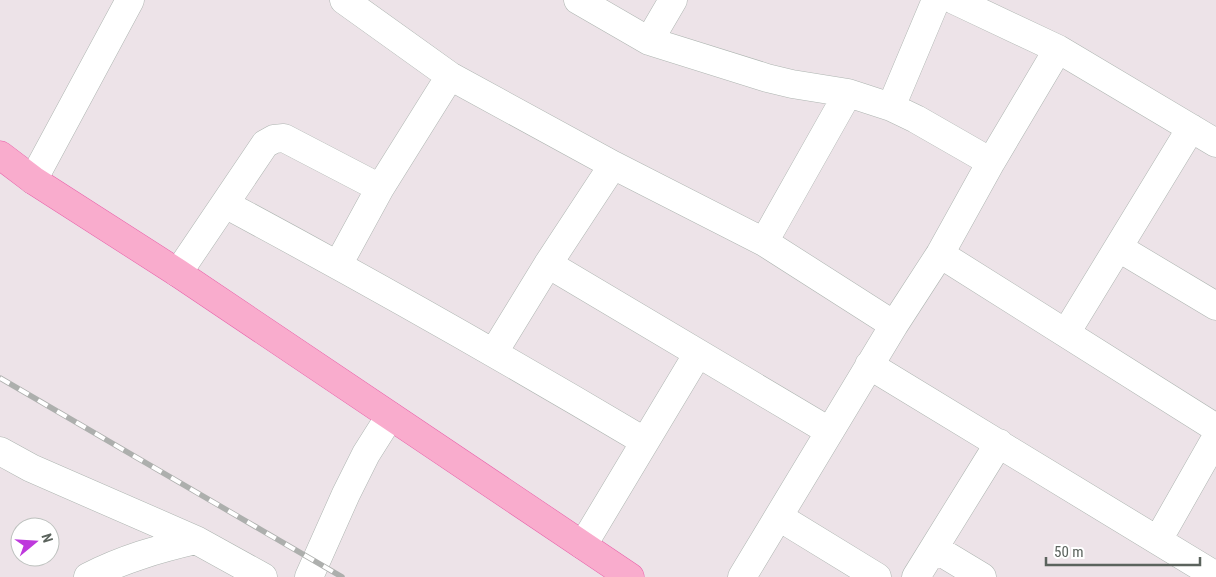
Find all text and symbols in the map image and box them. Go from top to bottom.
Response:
north arrow [10,517,60,567]
text: N [38,531,56,545]
scale bar [1046,534,1200,566]
text: 50 m [1054,543,1084,561]

